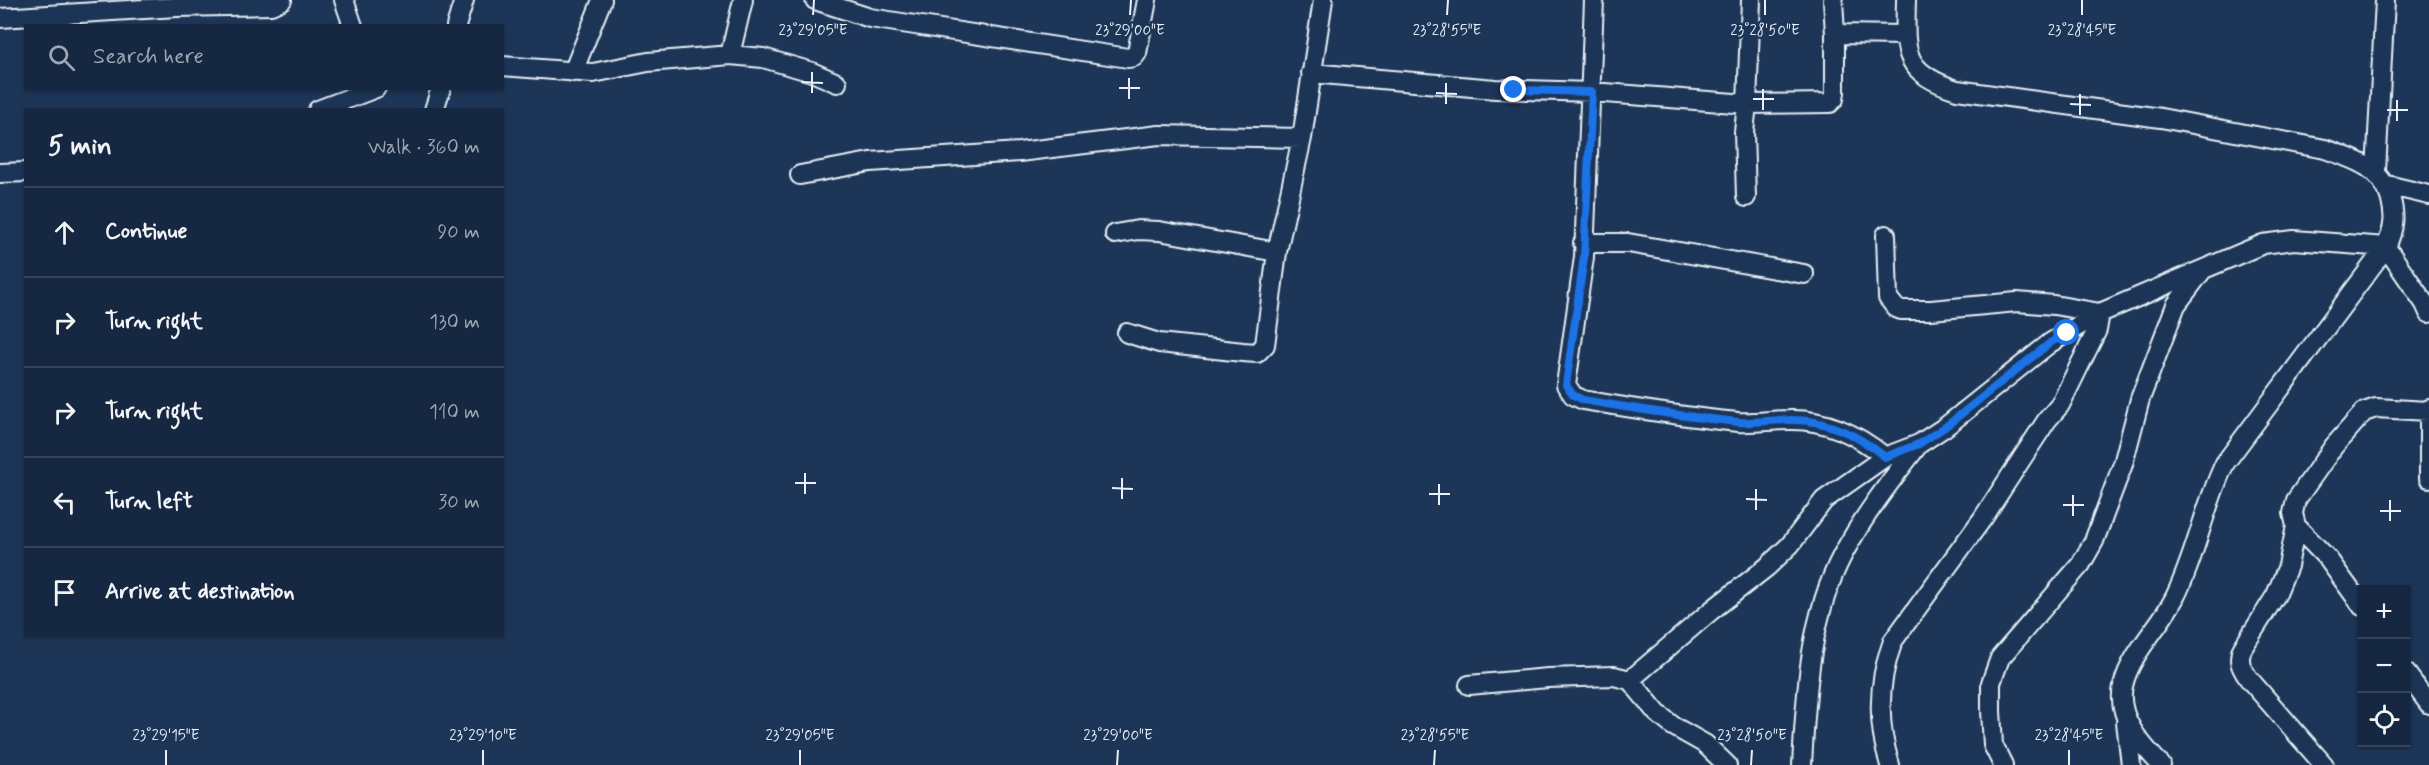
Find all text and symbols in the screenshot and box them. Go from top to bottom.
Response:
text: 23°29'05"E [779,21,848,41]
text: 23°29'00"E [1095,21,1165,41]
text: 23°28'55"E [1413,21,1482,41]
text: 23°28'50"E [1730,21,1800,41]
text: 23°28'45"E [2048,21,2116,41]
search box [24,24,504,90]
icon: search [45,41,78,74]
text: Search here [93,43,204,71]
route end [1500,76,1526,102]
text: 5 min [48,130,112,164]
text: Walk · 360 m [368,134,480,161]
icon: ahead [48,216,81,249]
text: Continue [105,218,187,246]
text: 90 m [437,219,480,246]
icon: right [48,306,81,339]
text: Turn right [105,308,203,336]
text: 130 m [429,309,480,336]
route start [2053,319,2079,345]
icon: right [48,396,81,429]
text: Turn right [105,398,203,426]
text: 110 m [429,399,480,426]
icon: left [48,486,81,519]
text: Turn left [105,488,193,516]
text: 30 m [438,489,480,516]
icon: arrive [48,576,81,609]
text: Arrive at destination [105,578,295,606]
map controls [2357,585,2411,747]
button: + [2357,585,2411,639]
button: − [2357,639,2411,693]
button: locate [2357,693,2411,747]
text: 23°29'15"E [132,726,200,746]
text: 23°29'10"E [449,726,517,746]
text: 23°29'05"E [766,726,835,746]
text: 23°29'00"E [1083,726,1153,746]
text: 23°28'55"E [1401,726,1470,746]
text: 23°28'50"E [1717,726,1787,746]
text: 23°28'45"E [2035,726,2103,746]

